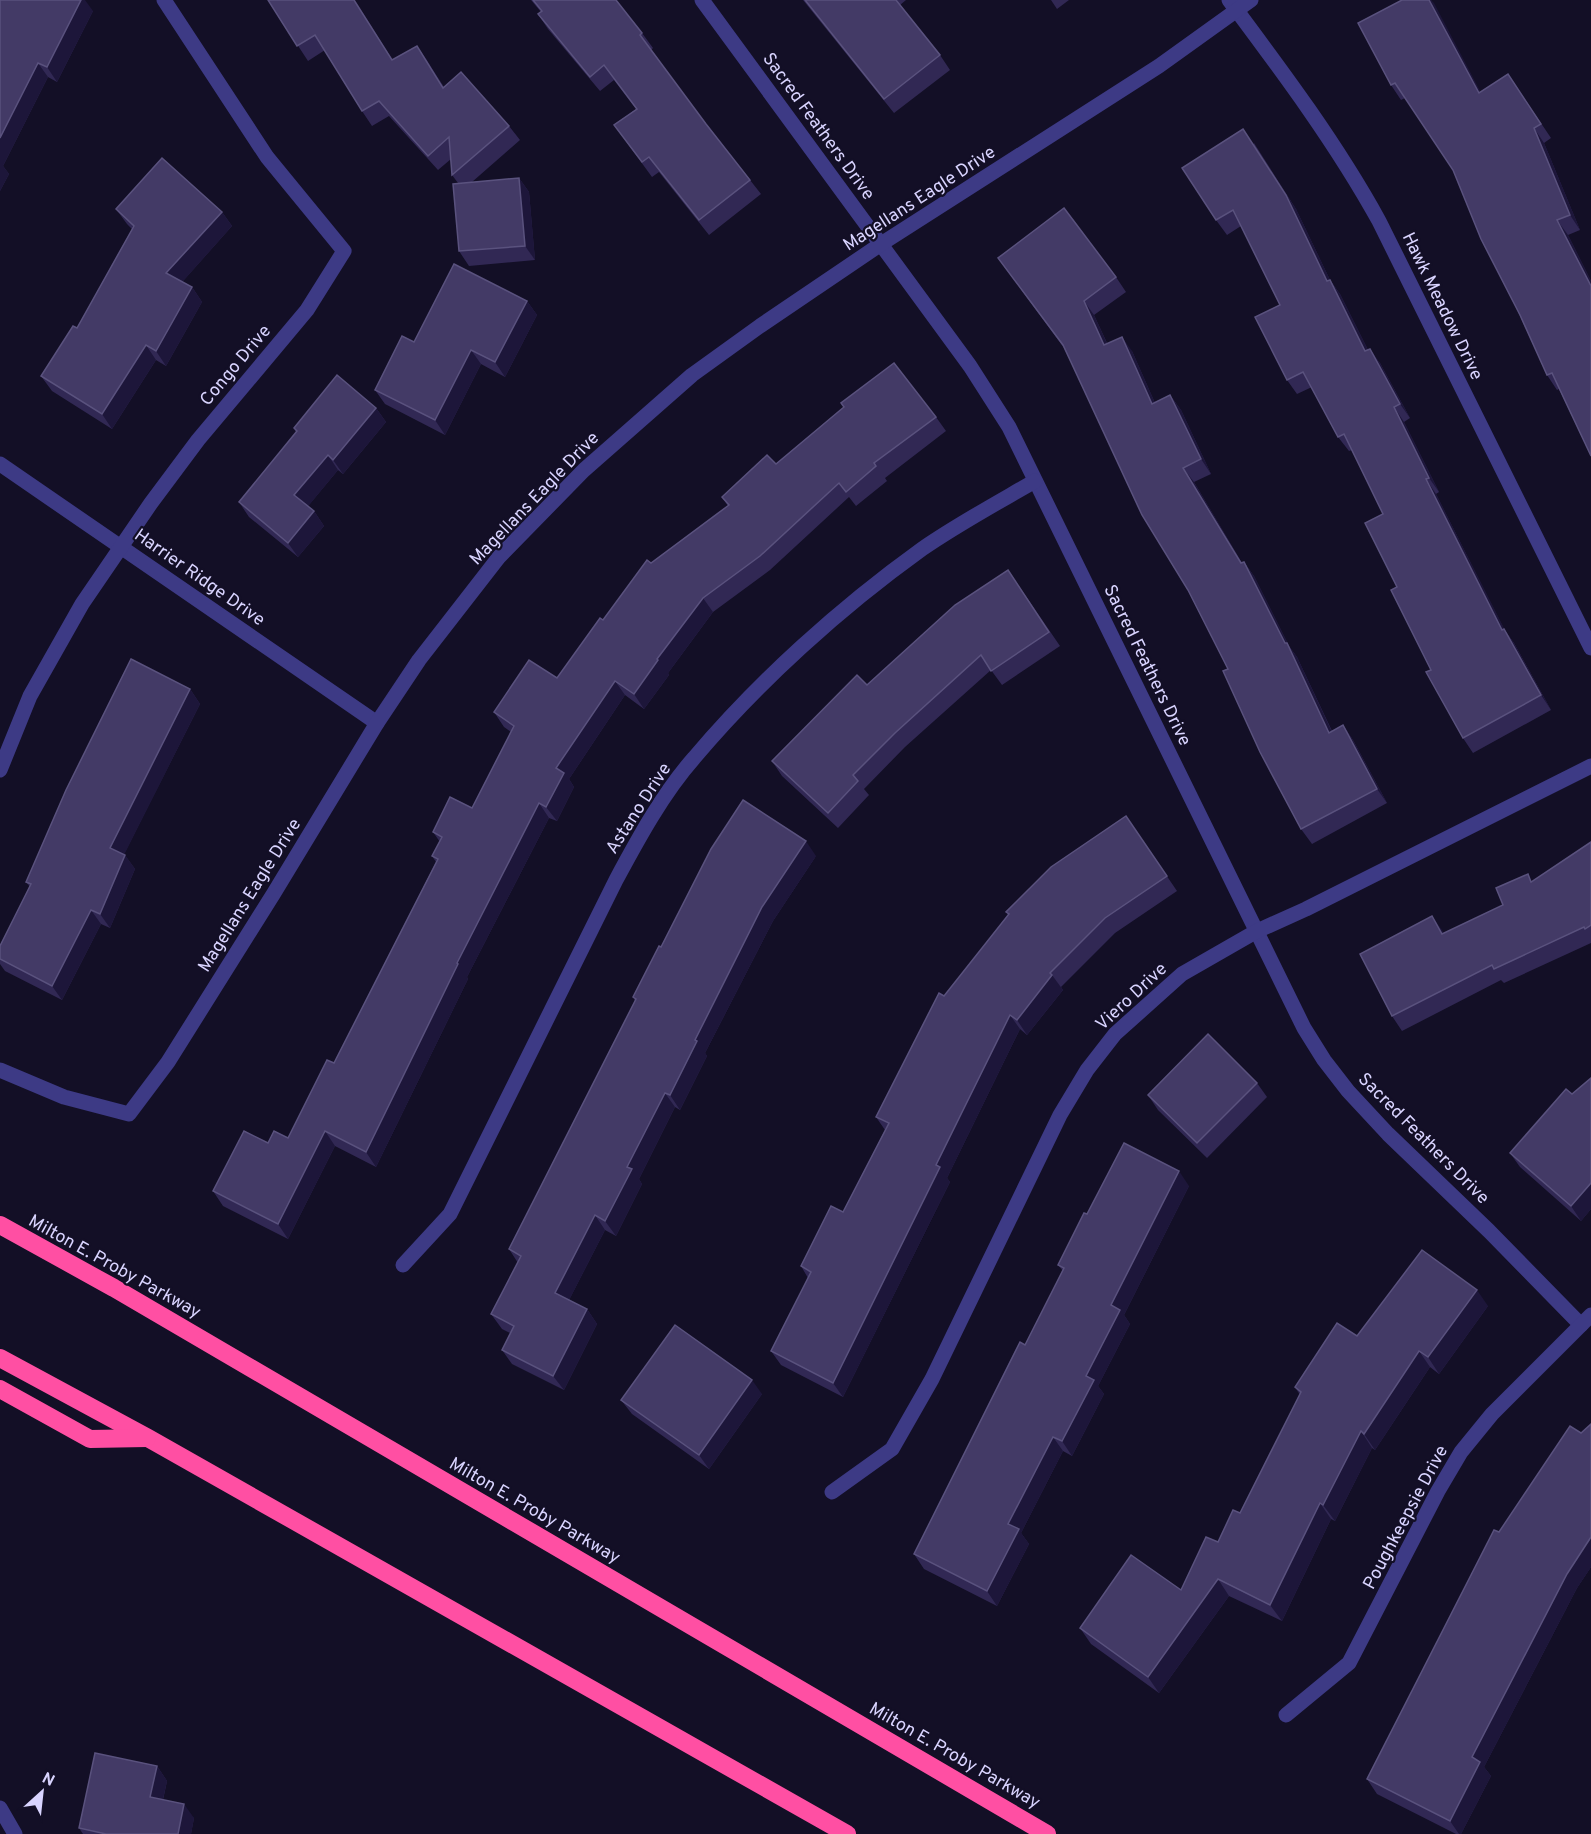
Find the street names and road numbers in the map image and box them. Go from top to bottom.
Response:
street label: Sacred Feathers Drive [757,49,879,205]
street label: Magellans Eagle Drive [839,141,1000,257]
street label: Hawk Meadow Drive [1396,229,1487,384]
street label: Congo Drive [196,321,277,411]
street label: Magellans Eagle Drive [465,427,605,571]
street label: Harrier Ridge Drive [129,524,269,632]
street label: Sacred Feathers Drive [1098,581,1196,750]
street label: Astano Drive [601,759,677,859]
street label: Magellans Eagle Drive [194,815,307,977]
street label: Viero Drive [1091,958,1173,1036]
street label: Sacred Feathers Drive [1352,1068,1494,1210]
street label: Milton E. Proby Parkway [24,1210,205,1324]
street label: Poughkeepsie Drive [1359,1442,1454,1594]
street label: Milton E. Proby Parkway [444,1453,624,1570]
street label: Milton E. Proby Parkway [864,1698,1044,1815]

